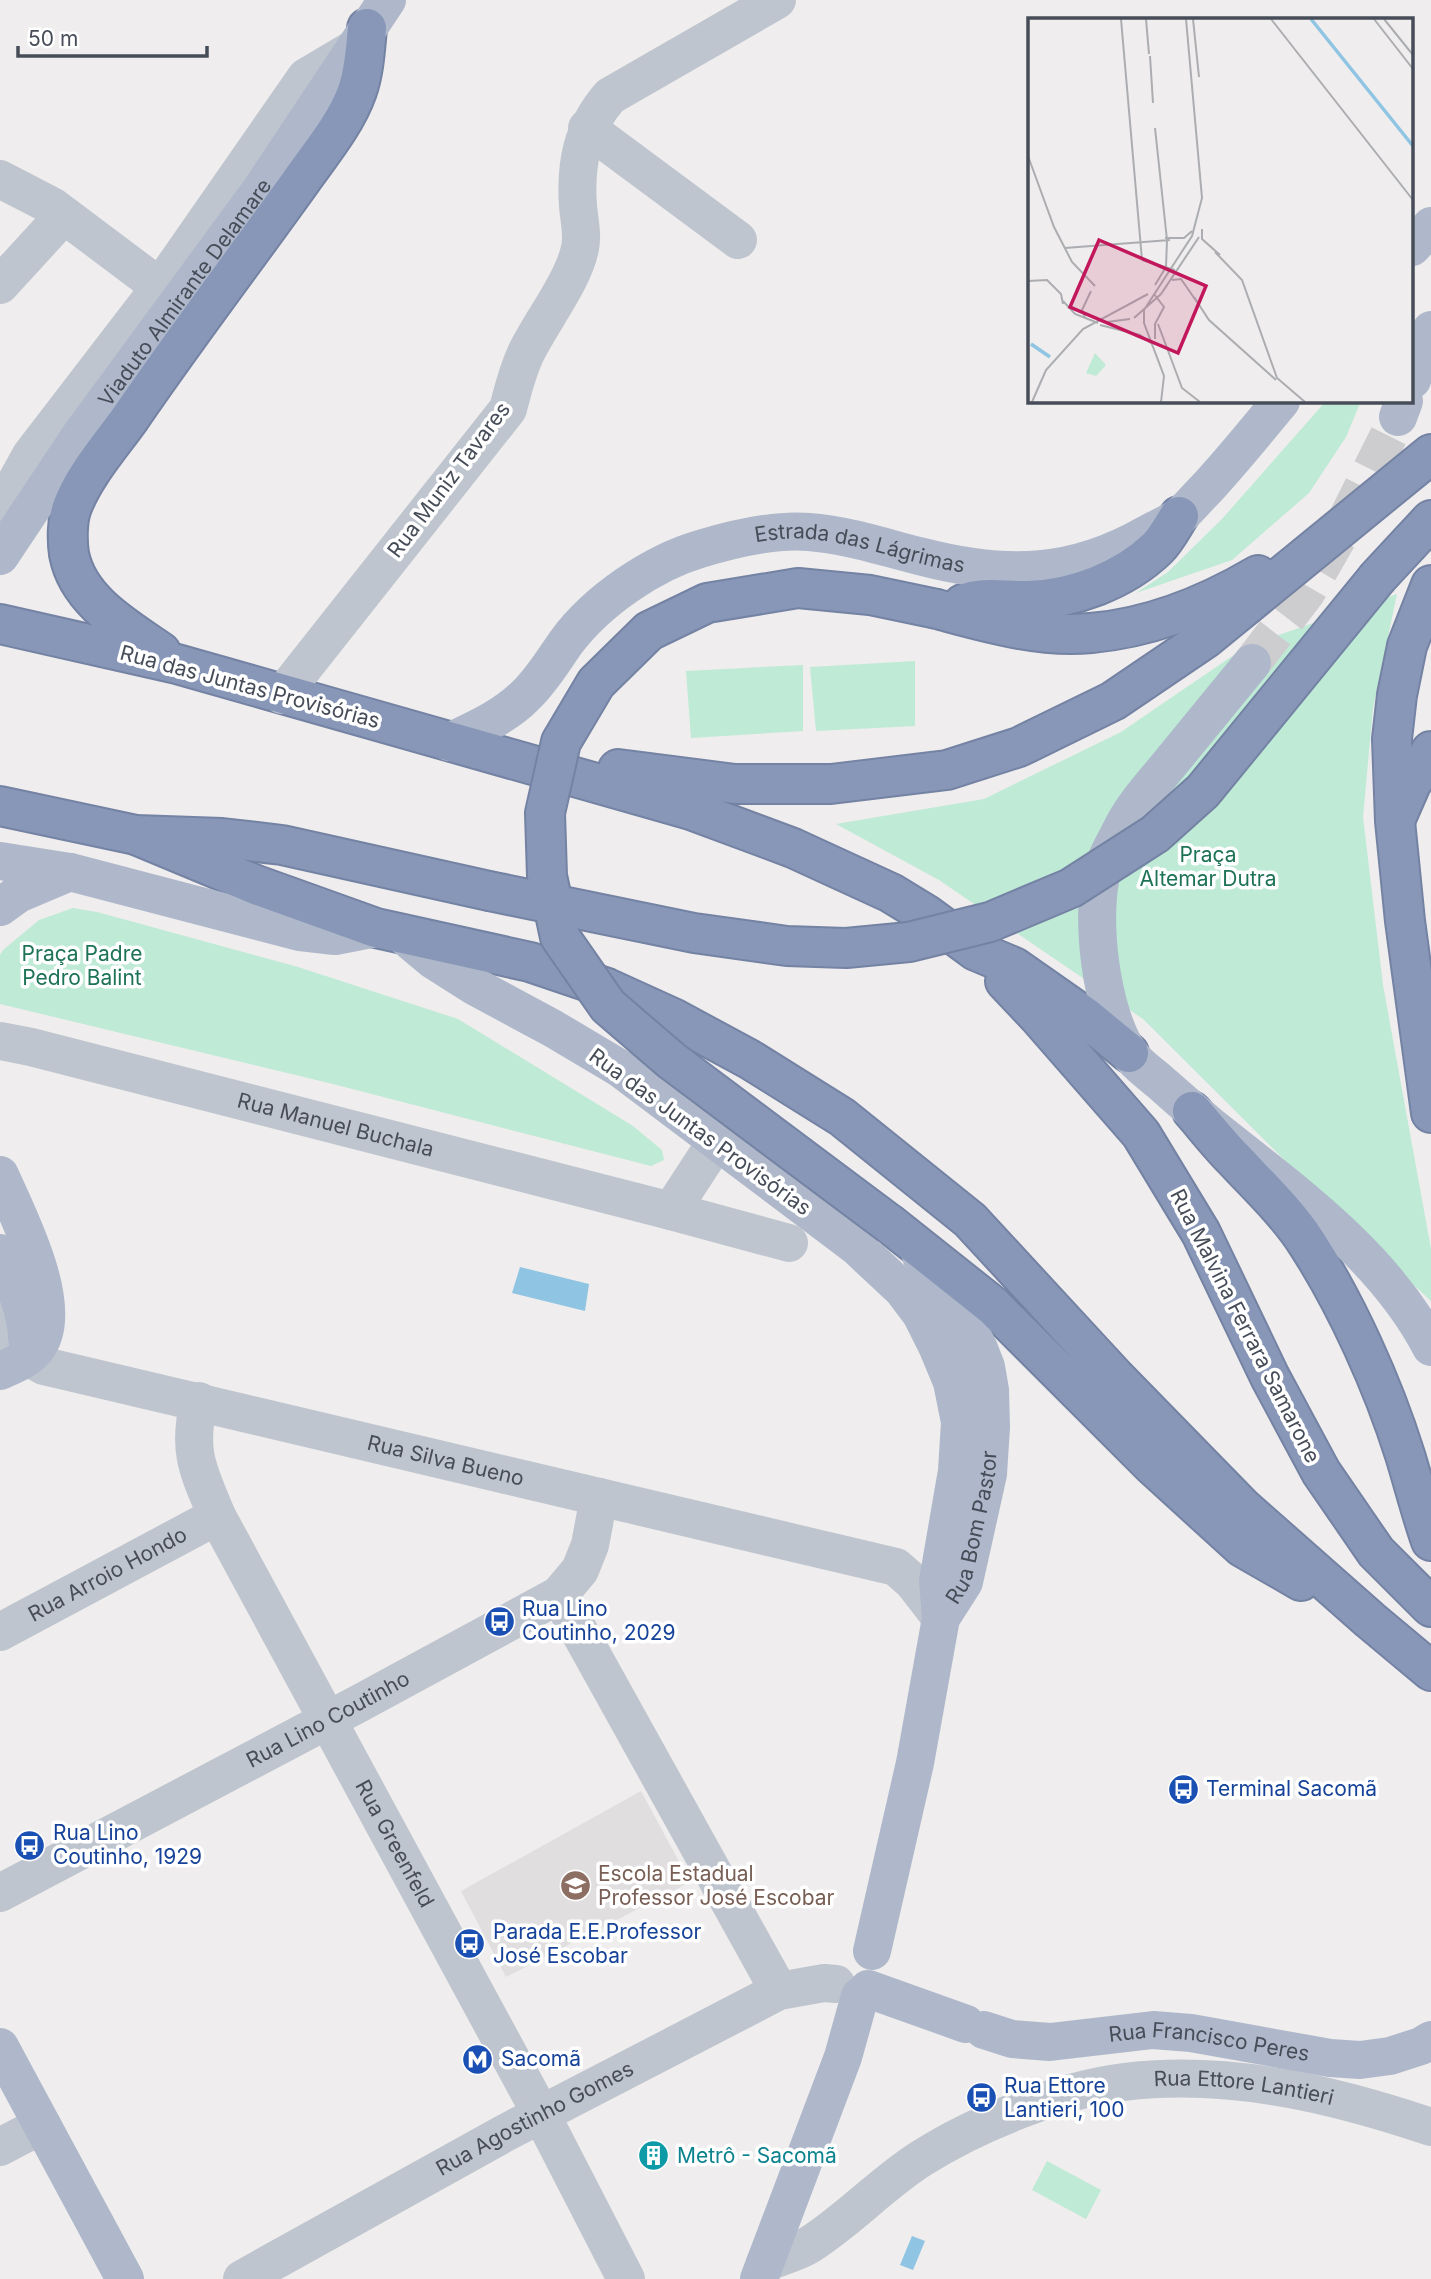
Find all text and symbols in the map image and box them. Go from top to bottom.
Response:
scale bar [18,14,206,58]
inset map [1028,18,1414,402]
text: 50 m [28,26,78,51]
street label: Viaduto Almirante Delamare [93,174,277,411]
street label: Rua Muniz Tavares [382,397,515,562]
street label: Estrada das Lágrimas [753,518,967,578]
street label: Rua das Juntas Provisórias [118,640,383,733]
park label: Praça Altemar Dutra [1140,842,1276,891]
park label: Praça Padre Pedro Balint [22,941,142,990]
street label: Rua das Juntas Provisórias [585,1043,816,1220]
street label: Rua Manuel Buchala [235,1087,437,1162]
street label: Rua Malvina Ferrara Samarone [1165,1185,1326,1467]
street label: Rua Silva Bueno [365,1430,527,1491]
street label: Rua Bom Pastor [940,1450,1001,1608]
street label: Rua Arroio Hondo [24,1521,191,1627]
place label: Rua Lino Coutinho, 2029 [522,1596,676,1645]
bus stop icon: Rua Lino Coutinho, 2029 [482,1604,516,1638]
street label: Rua Lino Coutinho [242,1666,414,1773]
bus stop icon: Terminal Sacomã [1166,1772,1200,1806]
street label: Rua Greenfeld [350,1775,440,1911]
place label: Terminal Sacomã [1206,1776,1377,1801]
place label: Rua Lino Coutinho, 1929 [53,1820,202,1869]
bus stop icon: Rua Lino Coutinho, 1929 [13,1828,47,1862]
place label: Escola Estadual Professor José Escobar [598,1861,834,1910]
school or university icon: Escola Estadual Professor José Escobar [558,1869,592,1903]
place label: Parada E.E.Professor José Escobar [493,1919,702,1968]
bus stop icon: Parada E.E.Professor José Escobar [453,1927,487,1961]
street label: Rua Francisco Peres [1107,2017,1311,2066]
metro station icon: Sacomã [461,2042,495,2076]
place label: Sacomã [501,2046,581,2071]
street label: Rua Agostinho Gomes [432,2056,638,2181]
street label: Rua Ettore Lantieri [1153,2065,1336,2110]
place label: Rua Ettore Lantieri, 100 [1004,2073,1125,2122]
bus stop icon: Rua Ettore Lantieri, 100 [964,2081,998,2115]
building icon: Metrô - Sacomã [637,2139,671,2173]
place label: Metrô - Sacomã [677,2143,837,2168]

